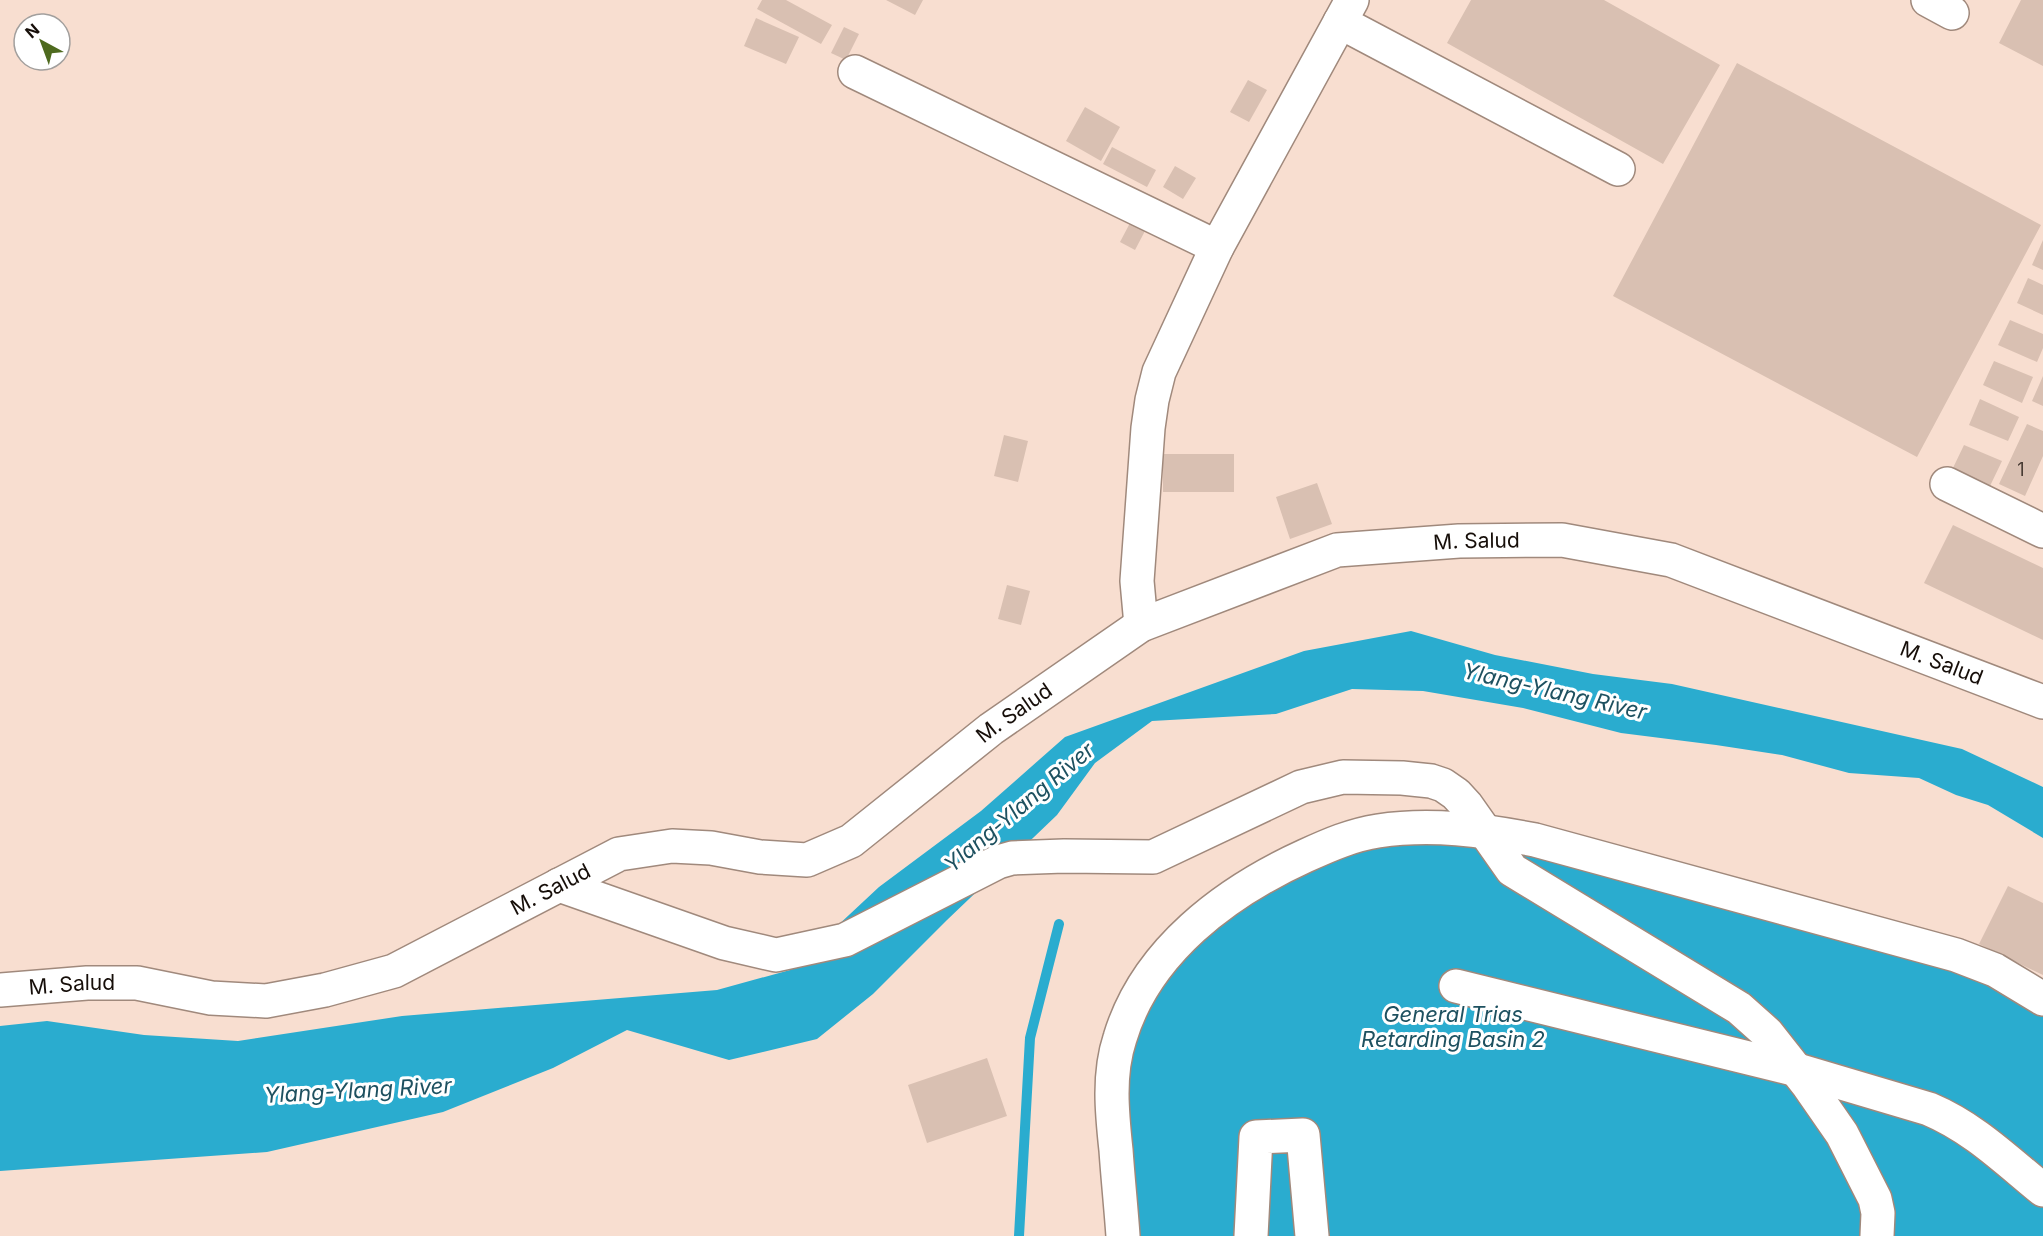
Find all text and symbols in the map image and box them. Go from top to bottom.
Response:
north arrow [12,12,72,72]
text: N [21,19,43,42]
house number: 1 [2017,459,2025,480]
street label: M. Salud [1432,527,1520,555]
street label: M. Salud [1897,636,1987,690]
water label: Ylang-Ylang River [1461,657,1650,725]
street label: M. Salud [971,678,1057,748]
water label: Ylang-Ylang River [939,736,1100,877]
street label: M. Salud [506,858,595,920]
street label: M. Salud [28,970,115,1000]
water label: General Trias Retarding Basin 2 [1361,1001,1545,1052]
water label: Ylang-Ylang River [264,1072,453,1108]

